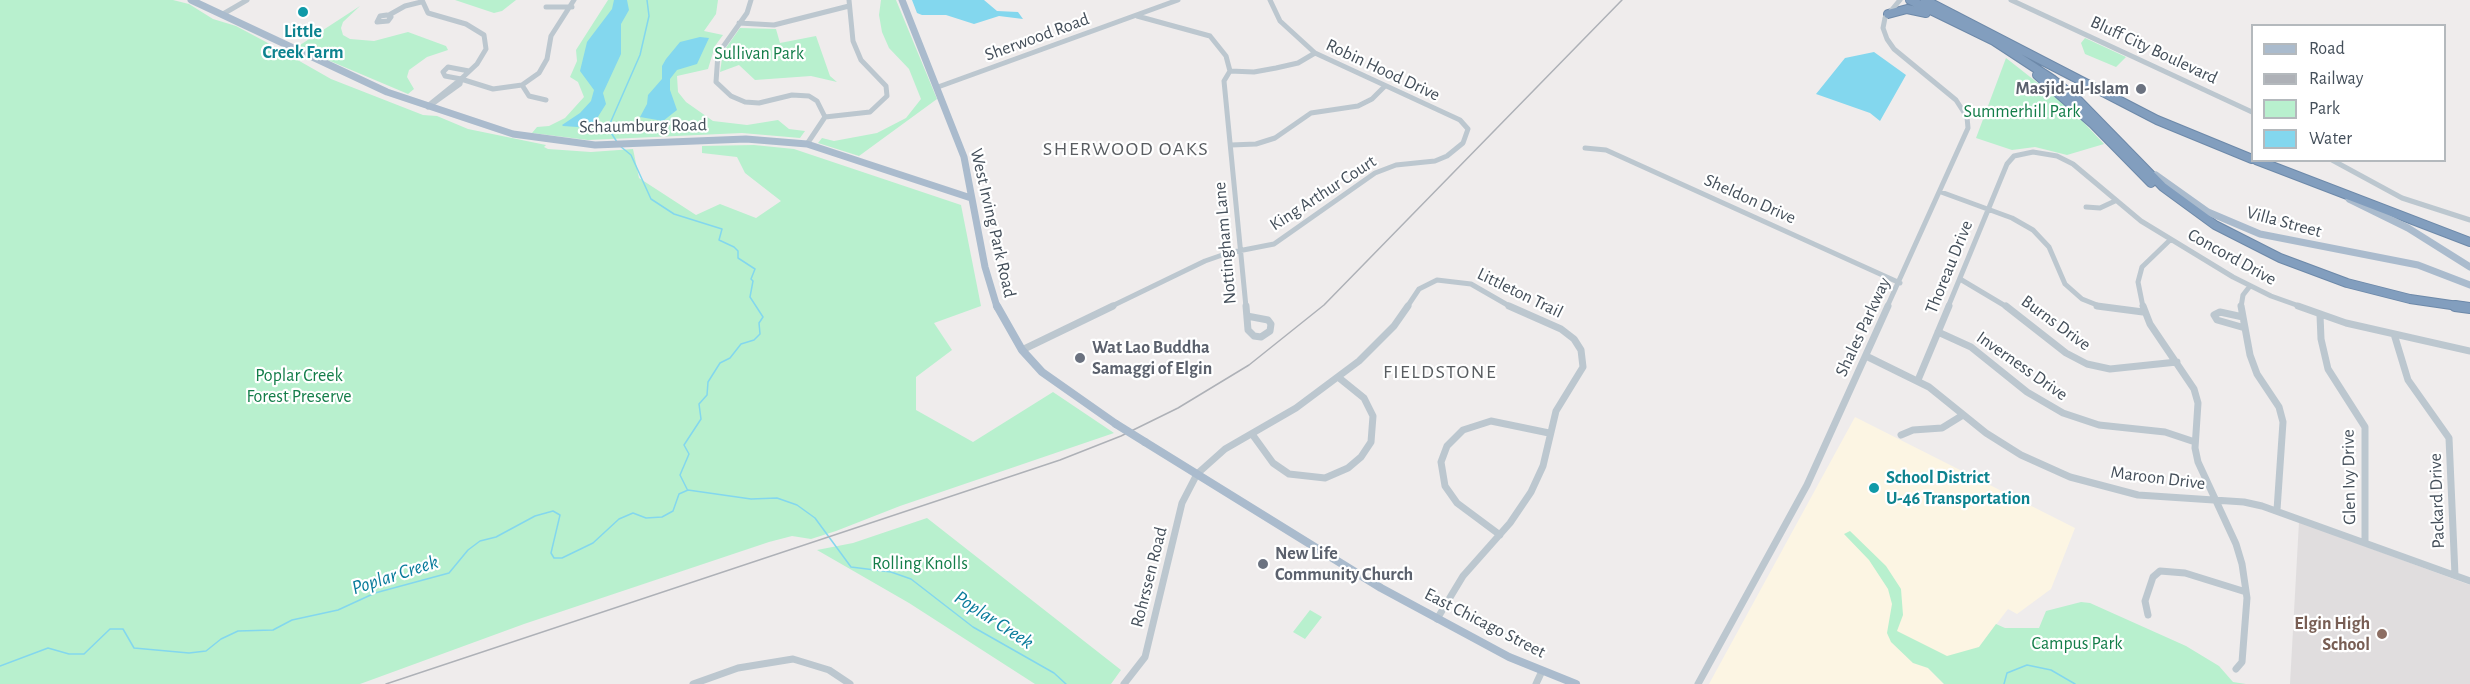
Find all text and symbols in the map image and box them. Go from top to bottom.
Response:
marker: Little Creek Farm [296,5,310,19]
street label: Sherwood Road [982,8,1092,66]
street label: Bluff City Boulevard [2087,11,2221,89]
place label: Little Creek Farm [263,21,343,63]
legend [2251,24,2446,162]
street label: Robin Hood Drive [1323,34,1443,106]
text: Road [2309,40,2345,58]
park label: Sullivan Park [714,43,804,65]
text: Railway [2309,70,2363,88]
place label: Masjid-ul-Islam [2016,78,2129,100]
marker: Masjid-ul-Islam [2134,82,2148,96]
text: Park [2309,100,2340,118]
park label: Summerhill Park [1964,101,2080,123]
street label: Schaumburg Road [579,114,707,138]
text: Water [2309,130,2352,148]
district label: SHERWOOD OAKS [1043,137,1209,161]
street label: West Irving Park Road [965,146,1021,300]
street label: King Arthur Court [1266,151,1380,235]
street label: Sheldon Drive [1701,169,1799,229]
street label: Nottingham Lane [1209,181,1241,305]
street label: Villa Street [2244,202,2324,242]
street label: Thoreau Drive [1921,217,1977,317]
street label: Concord Drive [2184,224,2280,290]
street label: Littleton Trail [1474,263,1566,323]
street label: Shales Parkway [1831,274,1895,380]
street label: Burns Drive [2017,291,2095,355]
street label: Inverness Drive [1972,327,2072,405]
place label: Wat Lao Buddha Samaggi of Elgin [1092,337,1212,380]
marker: Wat Lao Buddha Samaggi of Elgin [1073,351,1087,365]
district label: FIELDSTONE [1383,360,1497,384]
park label: Poplar Creek Forest Preserve [246,365,352,407]
street label: Glen Ivy Drive [2337,429,2361,525]
street label: Packard Drive [2425,453,2449,549]
street label: Maroon Drive [2109,461,2207,495]
place label: School District U-46 Transportation [1886,467,2030,510]
marker: School District U-46 Transportation [1867,481,1881,495]
street label: Rohrssen Road [1126,524,1172,630]
place label: New Life Community Church [1275,543,1413,586]
water label: Poplar Creek [349,550,441,600]
park label: Rolling Knolls [872,553,968,575]
marker: New Life Community Church [1256,557,1270,571]
street label: East Chicago Street [1421,583,1549,663]
water label: Poplar Creek [950,586,1038,654]
place label: Elgin High School [2294,613,2370,656]
marker: Elgin High School [2375,627,2389,641]
park label: Campus Park [2032,633,2122,655]

